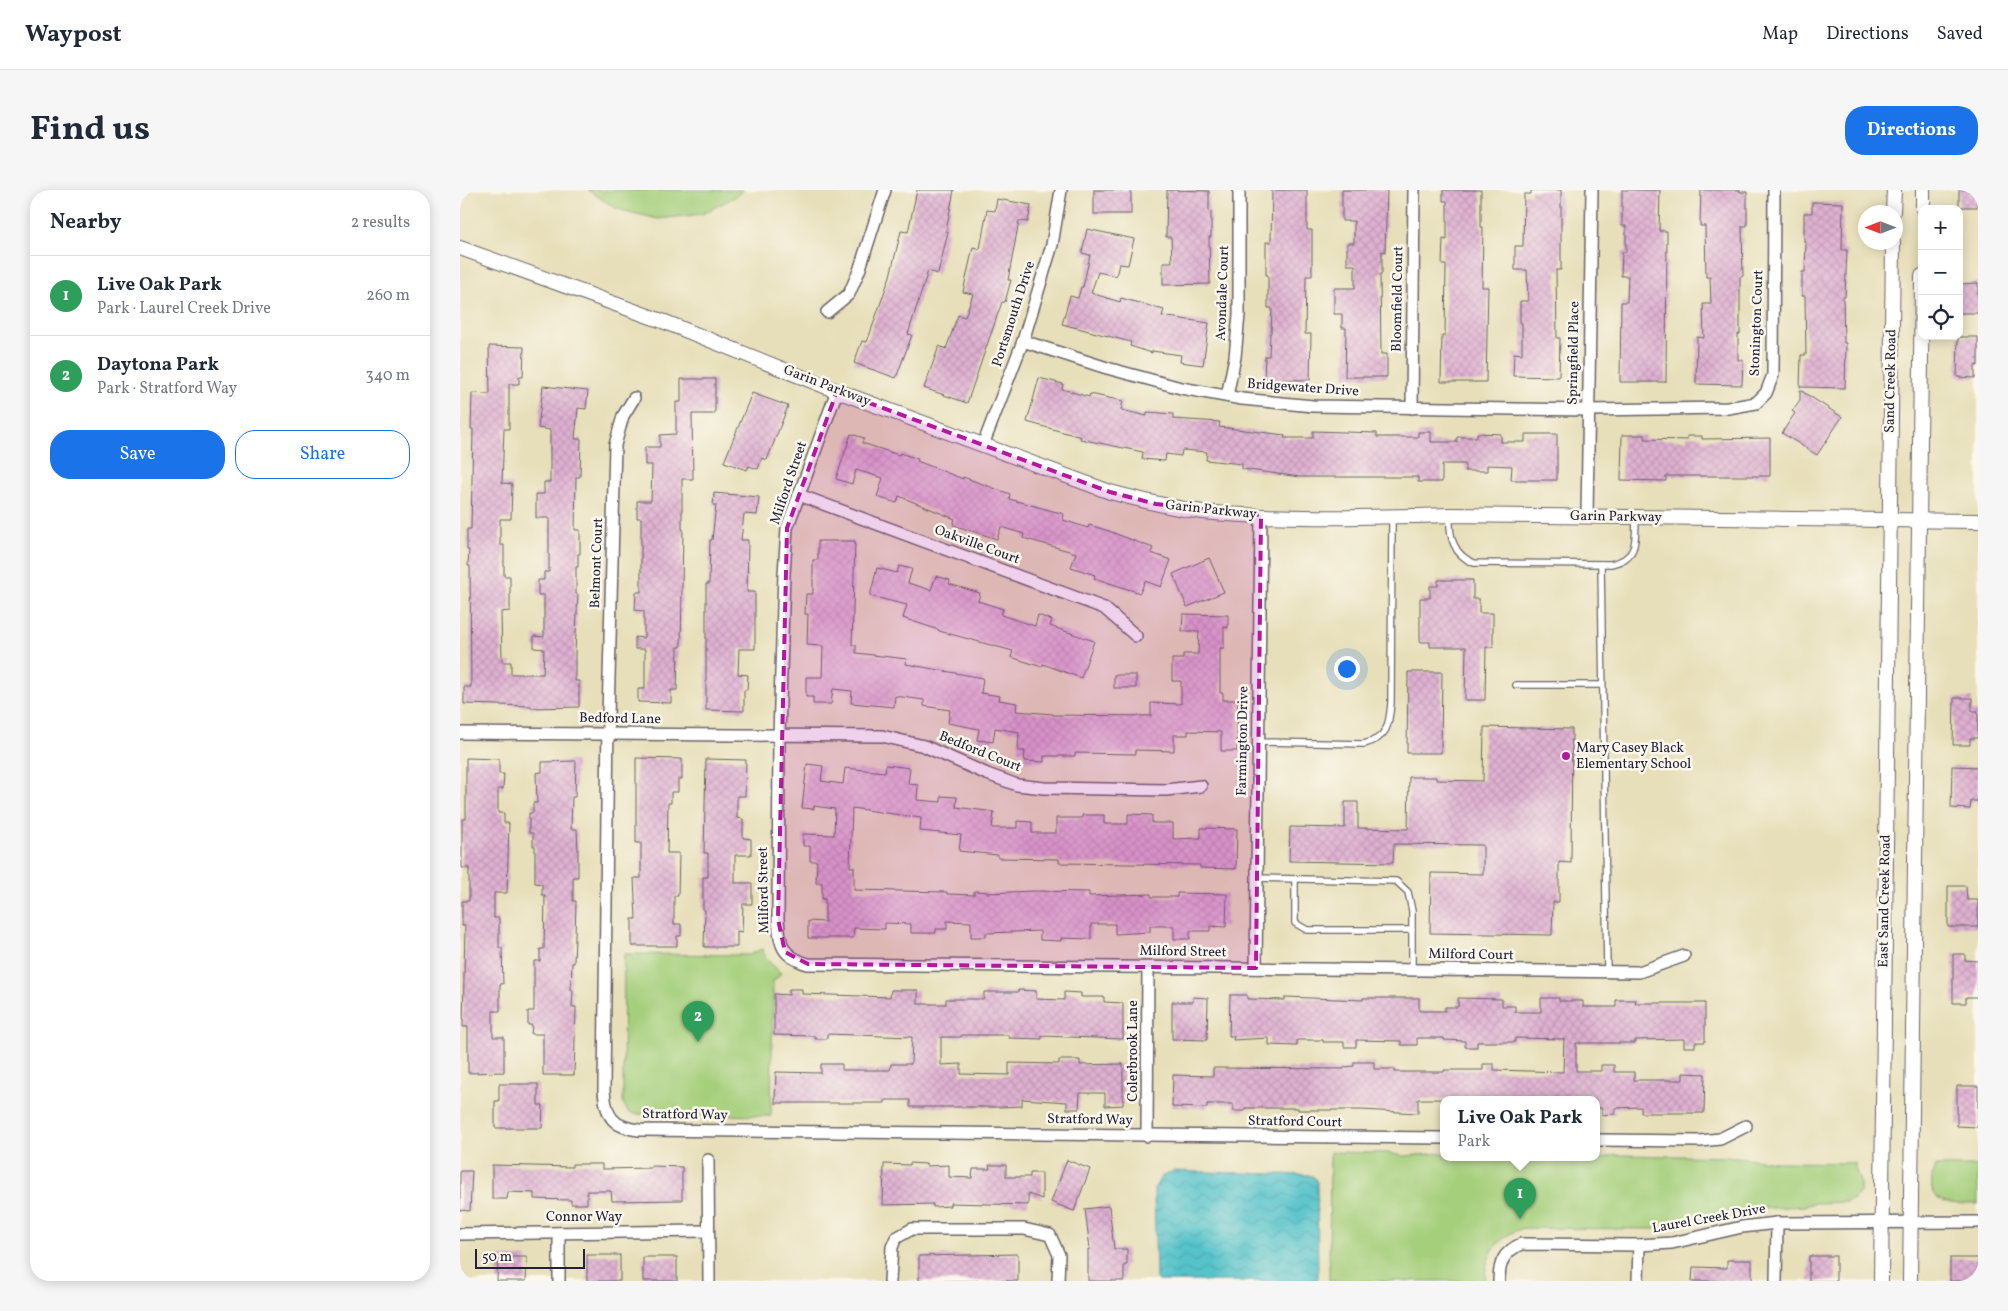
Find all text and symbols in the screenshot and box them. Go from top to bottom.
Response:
text: Waypost [25,18,122,52]
text: Map [1762,22,1798,47]
text: Directions [1826,22,1909,47]
text: Saved [1937,22,1983,47]
text: Find us [30,106,150,154]
button: Directions [1845,106,1978,155]
north arrow [1858,205,1903,250]
map controls [1918,205,1963,340]
button: + [1918,205,1963,250]
text: Nearby [50,208,121,237]
text: 2 results [351,212,410,234]
street label: Avondale Court [1212,245,1234,341]
street label: Bloomfield Court [1388,246,1408,352]
button: − [1918,250,1963,295]
street label: Portsmouth Drive [988,258,1040,369]
street label: Stonington Court [1746,269,1768,377]
text: Live Oak Park [97,272,222,298]
text: 1 [63,285,69,307]
text: 260 m [366,285,410,307]
button: locate [1918,295,1963,340]
text: Park · Laurel Creek Drive [97,298,271,320]
street label: Springfield Place [1564,301,1584,405]
street label: Sand Creek Road [1881,329,1901,433]
text: Daytona Park [97,352,219,378]
street label: Garin Parkway [781,361,874,412]
text: 2 [62,365,70,387]
text: 340 m [366,365,410,387]
street label: Bridgewater Drive [1246,375,1360,401]
text: Park · Stratford Way [97,378,237,400]
button: Save [50,430,225,479]
button: Share [235,430,410,479]
street label: Milford Street [766,439,812,527]
street label: Garin Parkway [1164,496,1258,524]
street label: Garin Parkway [1570,507,1663,527]
street label: Belmont Court [586,517,608,609]
street label: Oakville Court [932,521,1022,569]
your location [1334,656,1360,682]
street label: Farmington Drive [1233,686,1253,796]
street label: Bedford Lane [579,709,661,729]
street label: Bedford Court [936,727,1024,777]
place label: Mary Casey Black Elementary School [1576,739,1691,774]
marker: Mary Casey Black Elementary School [1560,750,1572,762]
street label: East Sand Creek Road [1874,834,1896,968]
street label: Milford Street [754,846,774,934]
street label: Milford Street [1139,942,1227,962]
street label: Milford Court [1428,945,1514,965]
street label: Colerbrook Lane [1124,1000,1143,1102]
pin: 2 [682,1001,714,1042]
popup [1440,1096,1600,1161]
street label: Stratford Way [642,1105,728,1125]
text: Live Oak Park [1458,1105,1582,1131]
street label: Stratford Way [1047,1110,1133,1130]
street label: Stratford Court [1248,1112,1342,1132]
text: Park [1458,1131,1490,1153]
pin: 1 [1504,1178,1536,1219]
street label: Laurel Creek Drive [1651,1200,1768,1238]
street label: Connor Way [546,1208,623,1227]
scale bar [475,1246,585,1269]
text: 50 m [482,1248,512,1267]

